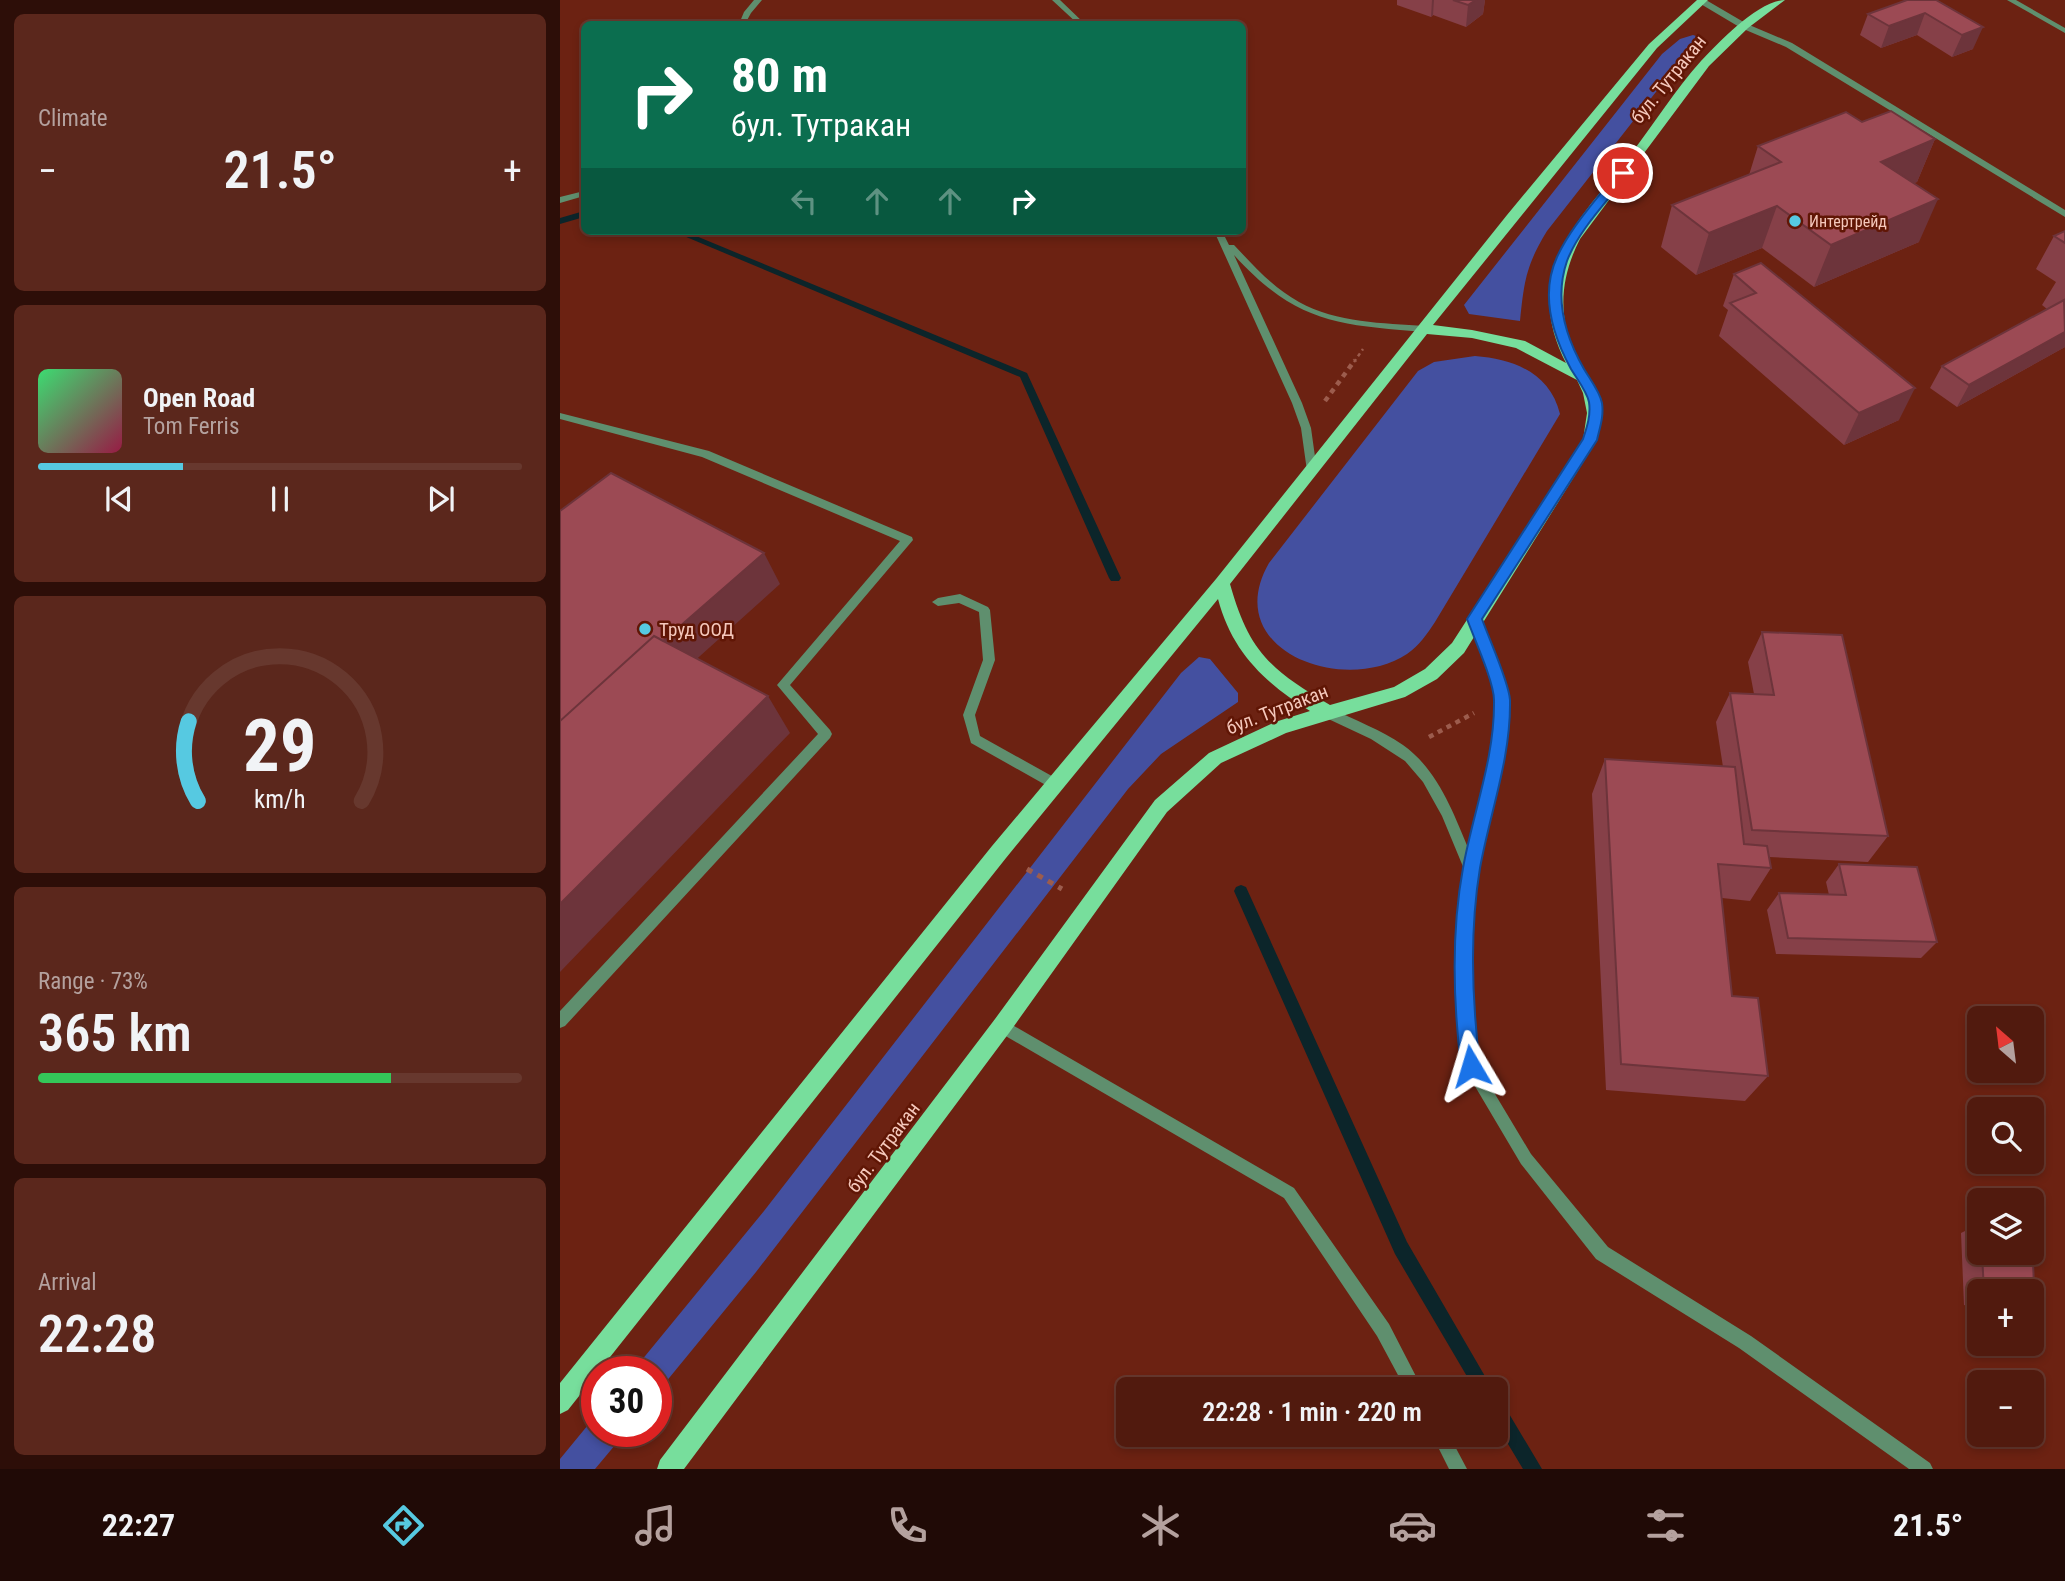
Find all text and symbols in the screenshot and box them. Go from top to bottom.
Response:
street label: бул. Тутракан [1626,30,1711,128]
text: 80 m [731,47,828,104]
icon: right [616,49,707,140]
text: Climate [38,105,108,132]
text: бул. Тутракан [731,106,911,144]
text: 21.5° [223,140,337,201]
pin [1593,143,1653,203]
text: − [38,149,57,193]
text: + [503,149,522,193]
icon: arrive [1604,154,1642,192]
icon: left [785,182,823,220]
icon: ahead [858,182,896,220]
icon: ahead [931,182,969,220]
icon: right [1004,182,1042,220]
place label: Интертрейд [1809,212,1887,231]
marker: Интертрейд [1787,213,1803,229]
text: Open Road [143,383,255,413]
text: Tom Ferris [143,413,239,440]
icon: previous [100,480,138,518]
icon: pause [261,480,299,518]
icon: next [422,480,460,518]
place label: Труд ООД [659,618,734,641]
marker: Труд ООД [637,621,653,637]
street label: бул. Тутракан [1223,680,1331,739]
text: 29 [243,703,317,789]
text: km/h [254,784,306,813]
text: Range · 73% [38,968,148,995]
text: 365 km [38,1003,192,1064]
north arrow [1967,1006,2044,1083]
map controls [1967,1006,2044,1447]
position arrow [1434,1029,1508,1103]
button: search [1967,1097,2044,1174]
street label: бул. Тутракан [842,1098,925,1197]
button: layers [1967,1188,2044,1265]
text: Arrival [38,1269,97,1296]
button: + [1967,1279,2044,1356]
text: 22:28 [38,1304,156,1365]
speed limit sign: 30 [581,1356,672,1447]
button: − [1967,1370,2044,1447]
text: 22:28 · 1 min · 220 m [1202,1397,1422,1427]
icon: directions [379,1501,428,1550]
icon: music [631,1501,680,1550]
icon: phone [883,1501,932,1550]
icon: climate [1136,1501,1185,1550]
icon: car [1388,1501,1437,1550]
icon: filters [1641,1501,1690,1550]
text: 22:27 [102,1506,175,1544]
text: 21.5° [1893,1506,1963,1544]

